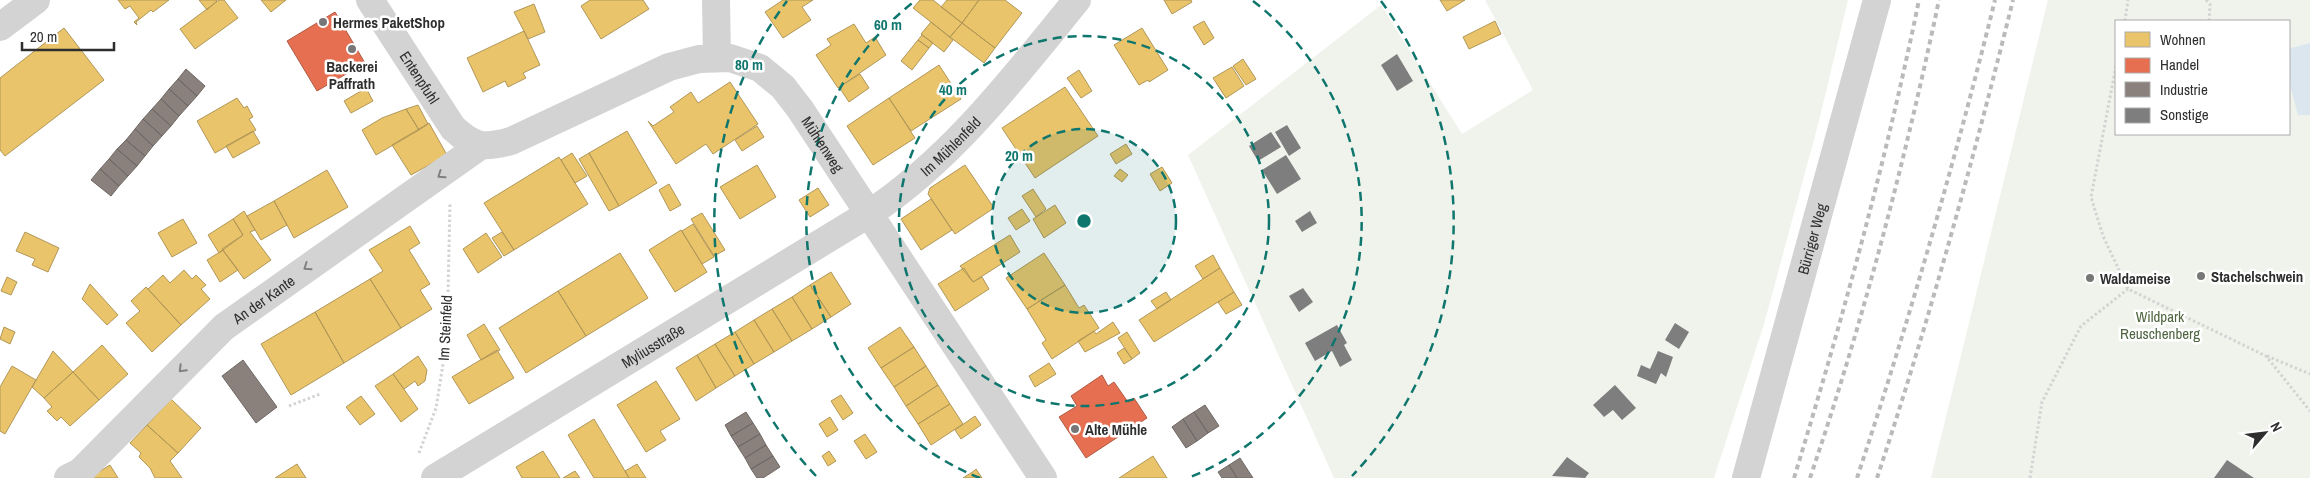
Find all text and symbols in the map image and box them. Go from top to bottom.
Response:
place label: Hermes PaketShop [333,12,445,33]
text: 60 m [874,14,902,35]
marker: Hermes PaketShop [317,16,329,28]
scale bar [22,20,115,52]
legend [2115,20,2290,135]
text: 20 m [30,26,57,47]
text: Wohnen [2160,29,2206,50]
marker: Backerei Paffrath [346,43,358,55]
street label: Entenpfuhl [395,47,445,108]
text: 80 m [735,54,763,75]
text: Handel [2160,54,2199,75]
place label: Backerei Paffrath [326,56,378,94]
text: 40 m [939,79,967,100]
text: Industrie [2160,79,2208,100]
text: Sonstige [2160,104,2209,125]
street label: Mühlenweg [797,112,849,176]
street label: Im Mühlenfeld [915,112,985,181]
text: 20 m [1005,145,1033,166]
one-way arrow [437,169,447,178]
street label: Bürriger Weg [1792,201,1831,277]
centre of rings [1075,212,1093,230]
one-way arrow [303,261,313,270]
place label: Stachelschwein [2211,266,2303,287]
place label: Waldameise [2100,268,2171,289]
street label: An der Kante [227,270,299,329]
marker: Stachelschwein [2195,270,2207,282]
marker: Waldameise [2084,272,2096,284]
street label: Im Steinfeld [433,295,457,361]
park label: Wildpark Reuschenberg [2120,306,2200,344]
street label: Myliusstraße [617,318,688,373]
one-way arrow [178,363,187,372]
north arrow [2240,408,2290,458]
place label: Alte Mühle [1085,419,1147,440]
text: N [2267,419,2286,435]
marker: Alte Mühle [1069,423,1081,435]

